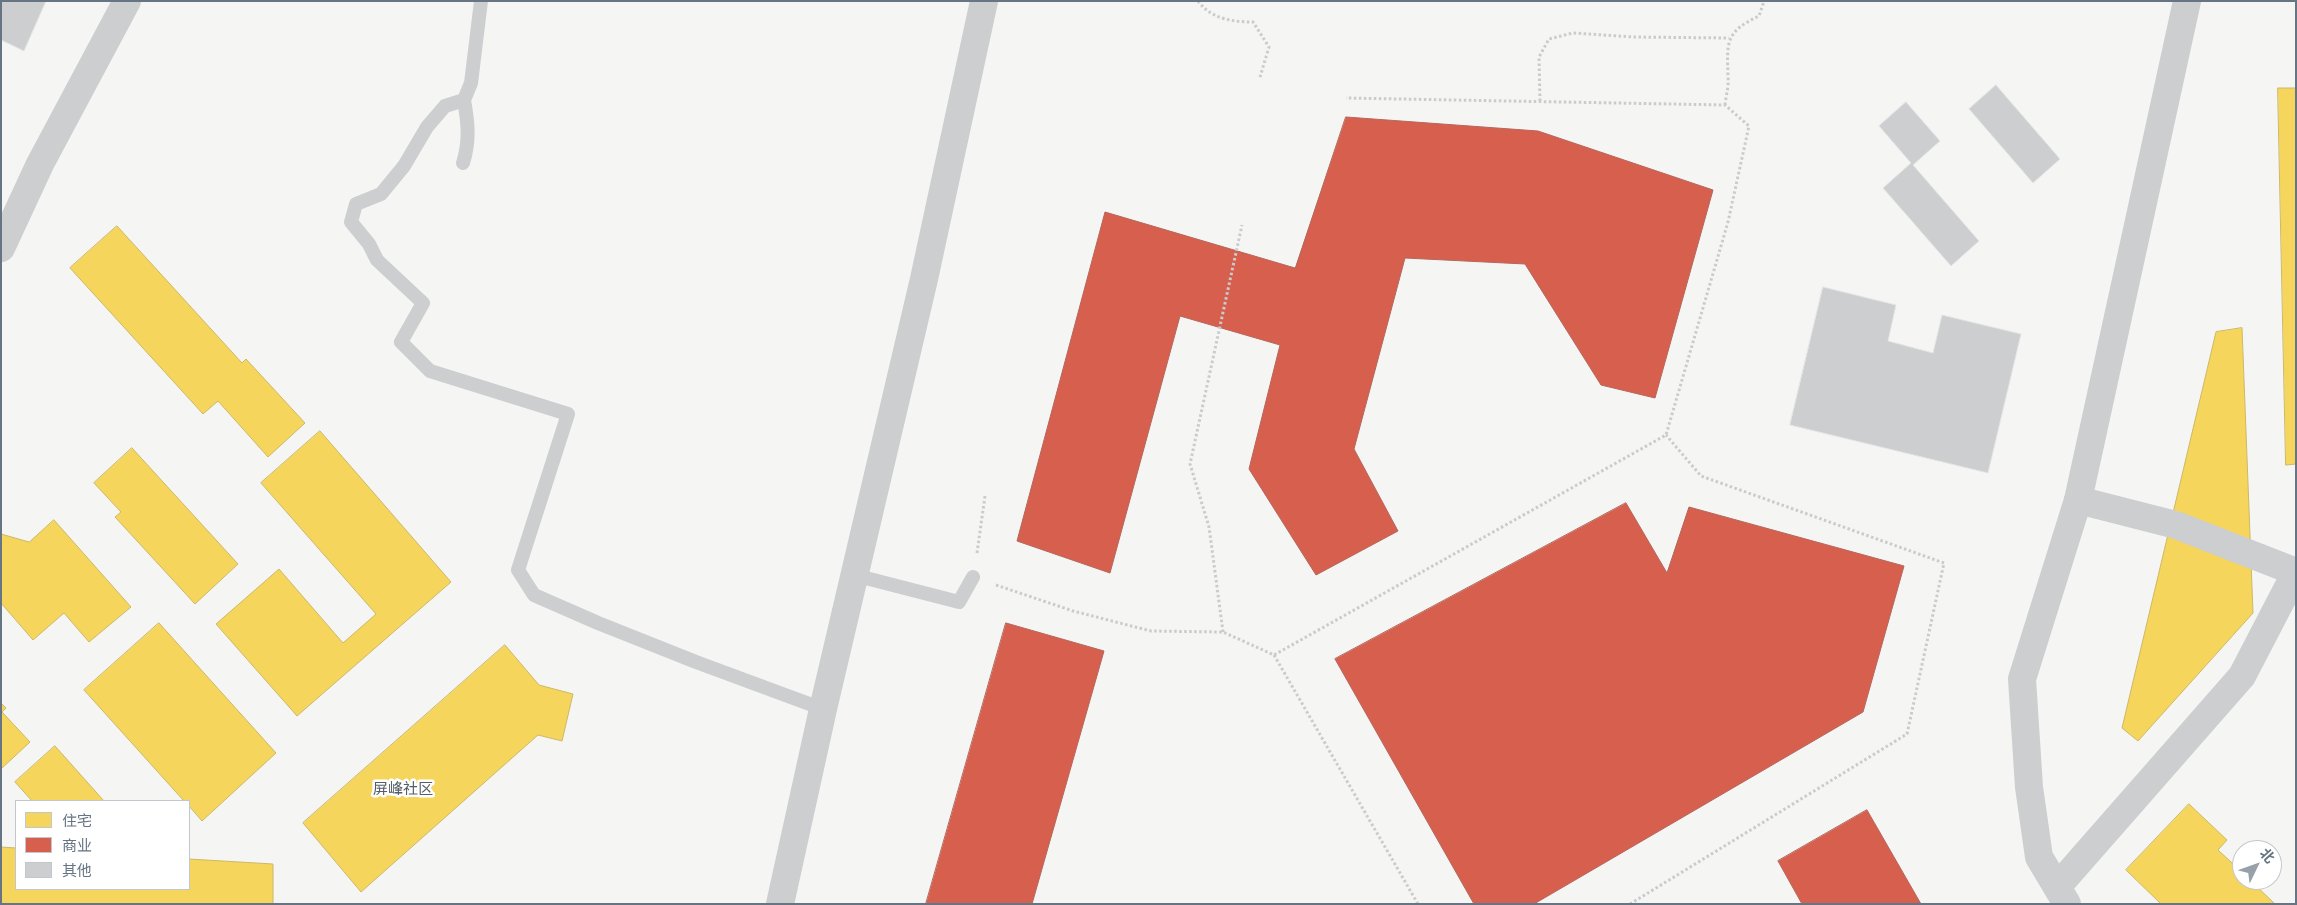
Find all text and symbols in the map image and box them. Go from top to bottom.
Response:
district label: 屏峰社区 [373,780,433,798]
legend [15,800,190,890]
text: 住宅 [62,812,92,830]
text: 商业 [62,837,92,855]
north arrow [2232,840,2282,890]
text: 北 [2257,845,2278,866]
text: 其他 [62,862,92,880]

